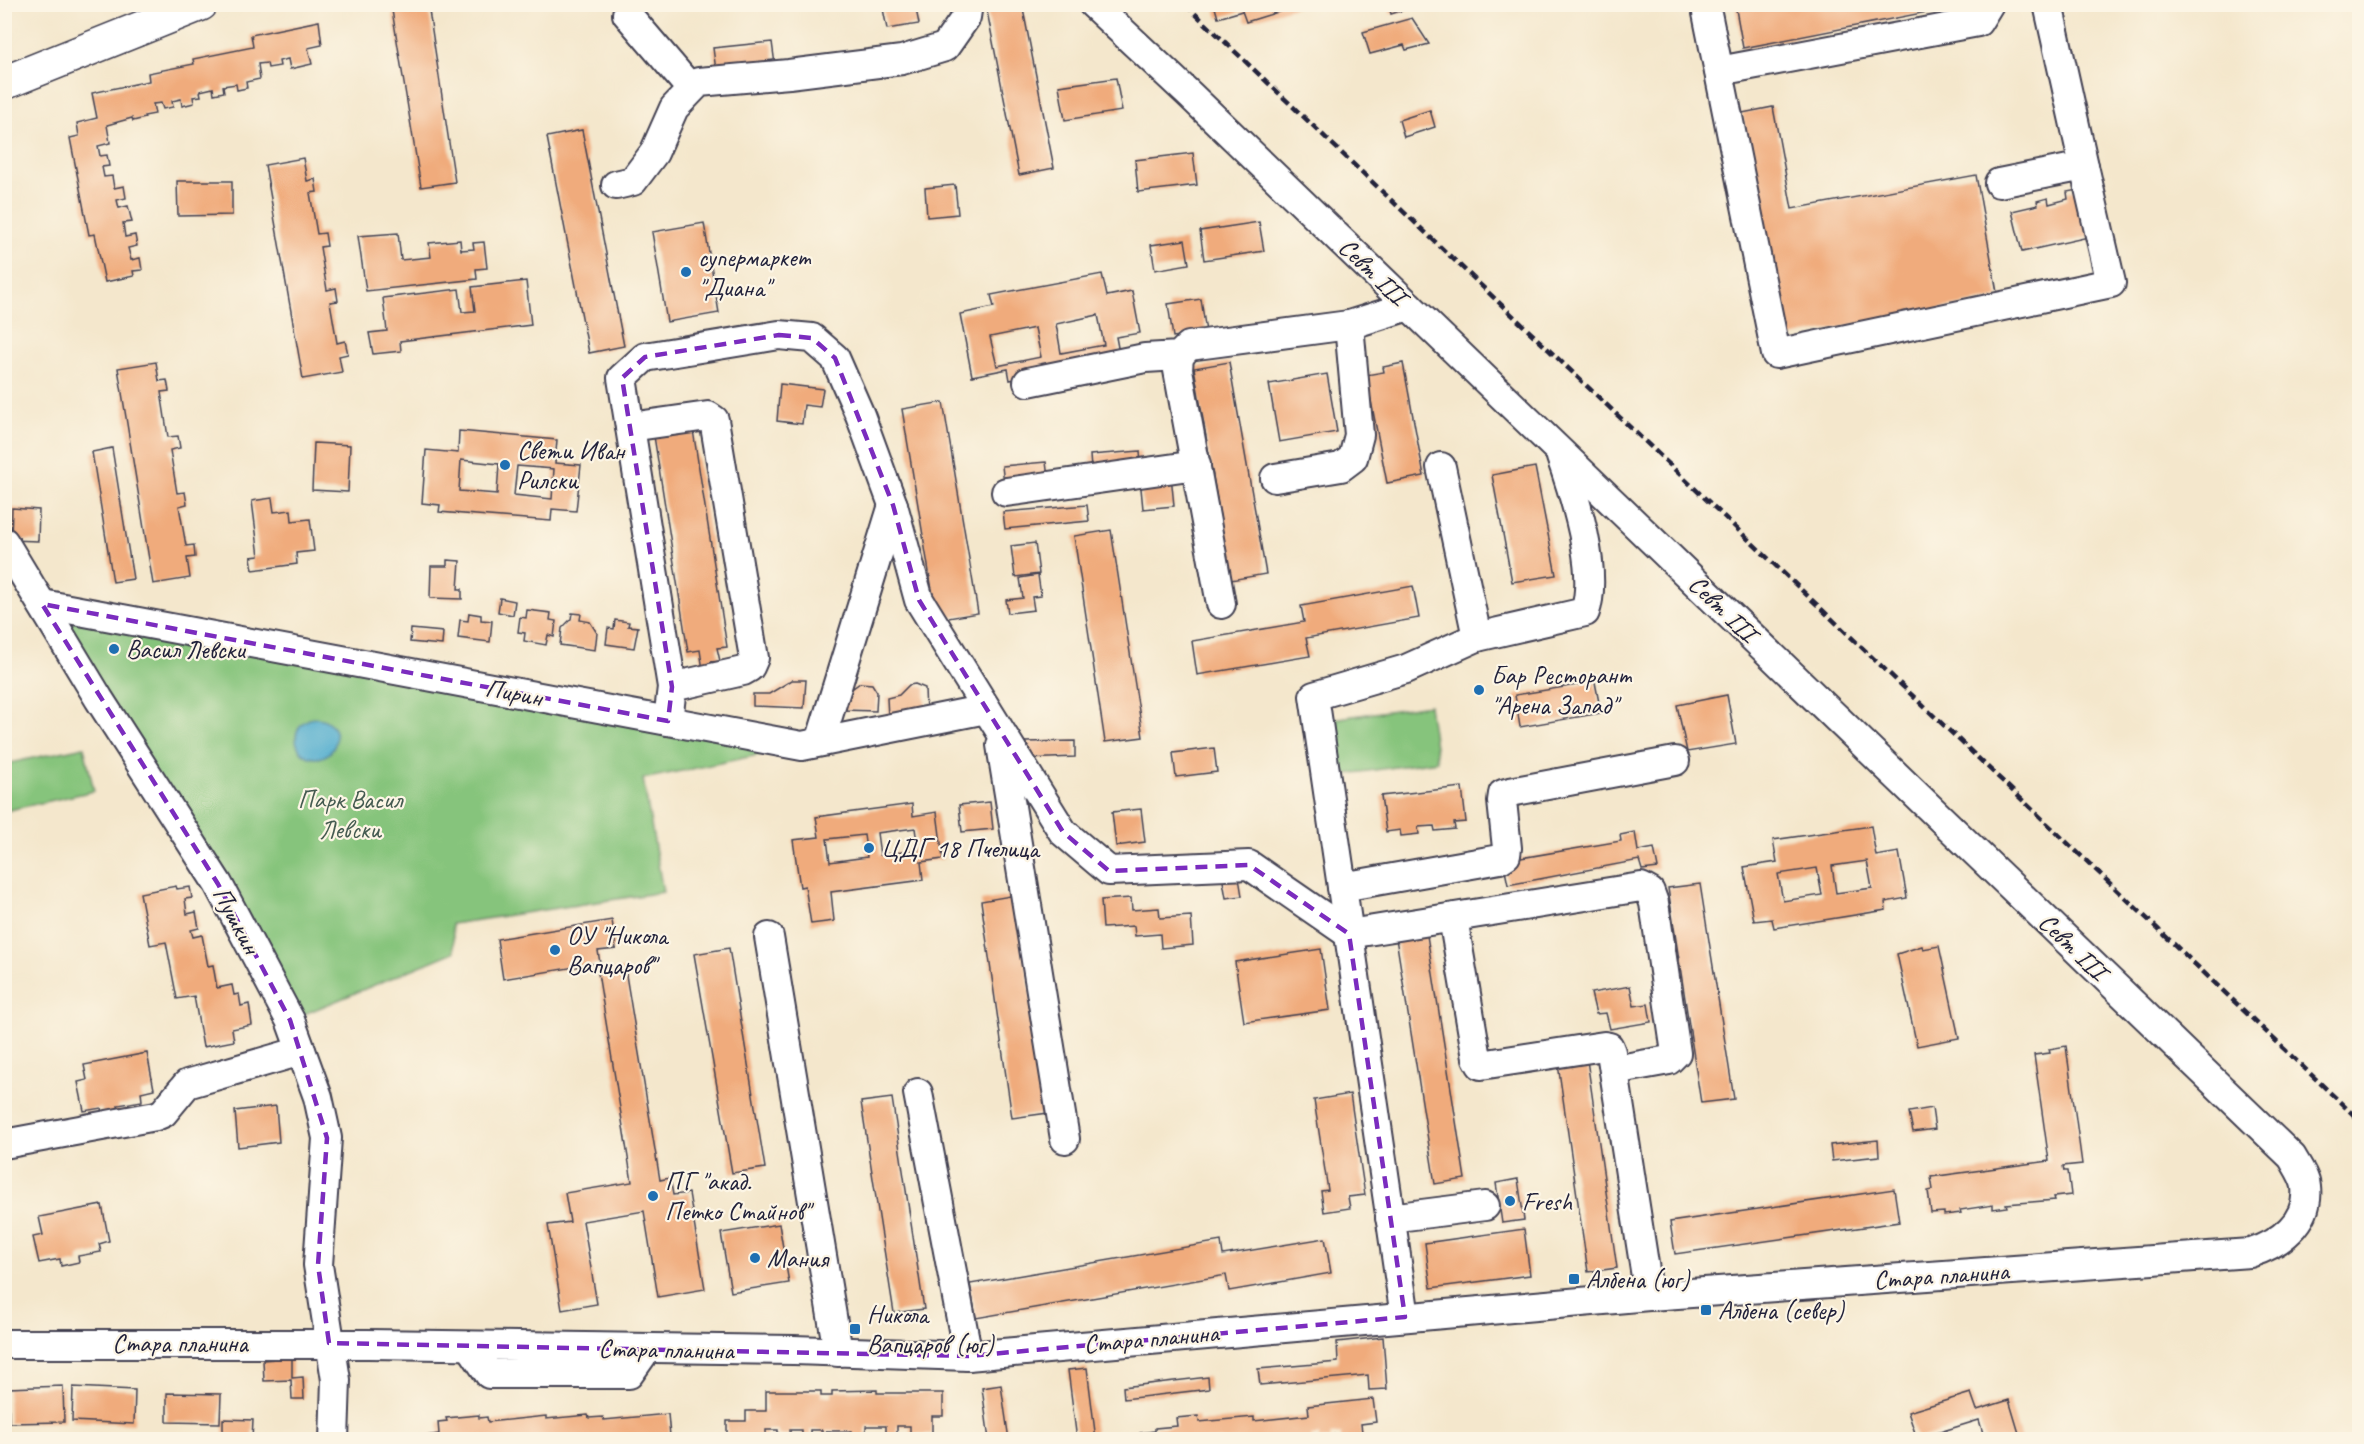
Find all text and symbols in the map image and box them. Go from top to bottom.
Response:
street label: Севт III [1331,231,1418,316]
place label: супермаркет "Диана" [698,241,812,304]
marker: супермаркет "Диана" [679,265,693,279]
place label: Свети Иван Рилски [517,434,626,497]
marker: Свети Иван Рилски [498,458,512,472]
street label: Севт III [1681,568,1768,653]
place label: Васил Левски [126,633,246,666]
marker: Васил Левски [107,642,121,656]
place label: Бар Ресторант "Арена Запад" [1491,659,1633,722]
street label: Пирин [483,671,547,714]
marker: Бар Ресторант "Арена Запад" [1472,683,1486,697]
park label: Парк Васил Левски [298,783,404,846]
place label: ЦДГ 18 Пчелица [881,832,1041,865]
marker: ЦДГ 18 Пчелица [862,841,876,855]
street label: Пушкин [205,881,269,962]
street label: Севт III [2031,906,2118,991]
place label: ОУ "Никола Вапцаров" [567,919,670,982]
marker: ОУ "Никола Вапцаров" [548,943,562,957]
place label: ПГ "акад. Петко Стайнов" [665,1165,814,1228]
place label: Fresh [1522,1185,1573,1218]
marker: ПГ "акад. Петко Стайнов" [646,1189,660,1203]
marker: Fresh [1503,1194,1517,1208]
place label: Мания [767,1242,830,1275]
marker: Мания [748,1251,762,1265]
street label: Стара планина [1872,1254,2011,1297]
place label: Албена (юг) [1586,1263,1691,1296]
marker: Албена (юг) [1567,1272,1581,1286]
place label: Албена (север) [1718,1294,1845,1327]
place label: Никола Вапцаров (юг) [867,1298,995,1361]
marker: Албена (север) [1699,1303,1713,1317]
street label: Стара планина [1082,1316,1221,1361]
marker: Никола Вапцаров (юг) [848,1322,862,1336]
street label: Стара планина [112,1327,249,1360]
street label: Стара планина [598,1332,735,1367]

